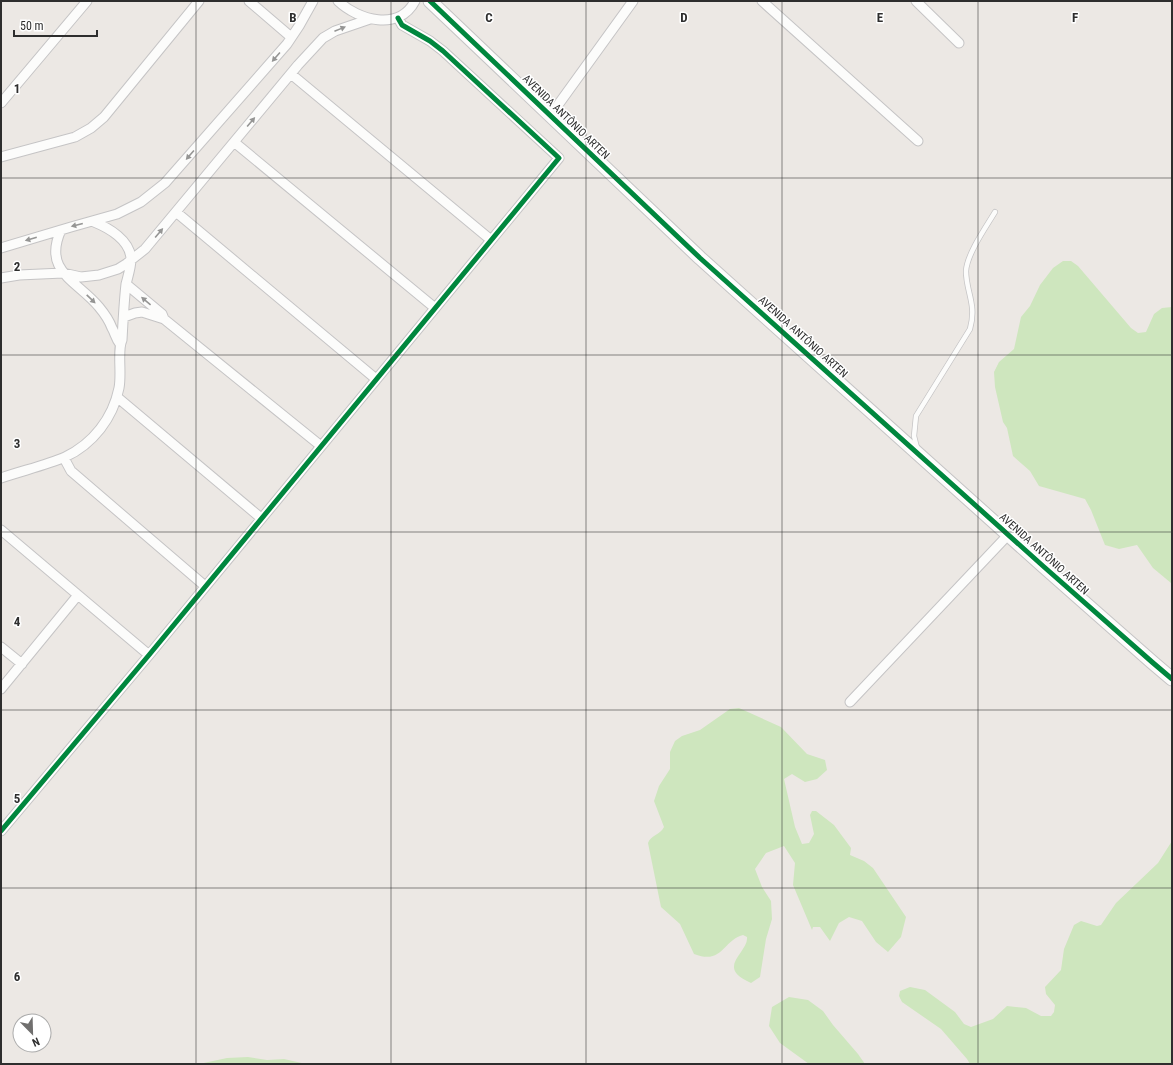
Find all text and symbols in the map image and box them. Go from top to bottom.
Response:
text: B [289,10,297,25]
text: C [485,10,493,25]
text: D [680,10,688,25]
text: E [877,10,884,25]
text: F [1072,10,1078,25]
scale bar [14,12,97,38]
text: 50 m [20,19,44,33]
one-way arrow [335,26,347,32]
one-way arrow [272,52,281,61]
street label: AVENIDA ANTÔNIO ARTEN [520,72,612,162]
text: 1 [14,81,20,96]
one-way arrow [247,117,255,127]
one-way arrow [186,149,195,160]
one-way arrow [71,222,83,228]
one-way arrow [154,227,163,238]
one-way arrow [25,236,37,242]
text: 2 [14,259,21,274]
street label: AVENIDA ANTÔNIO ARTEN [756,293,850,381]
one-way arrow [86,295,97,304]
one-way arrow [141,296,151,305]
text: 3 [14,436,20,451]
street label: AVENIDA ANTÔNIO ARTEN [997,510,1091,598]
text: 4 [14,614,21,629]
text: 5 [14,791,21,806]
text: 6 [14,969,21,984]
north arrow [12,1013,52,1053]
text: N [30,1034,41,1049]

